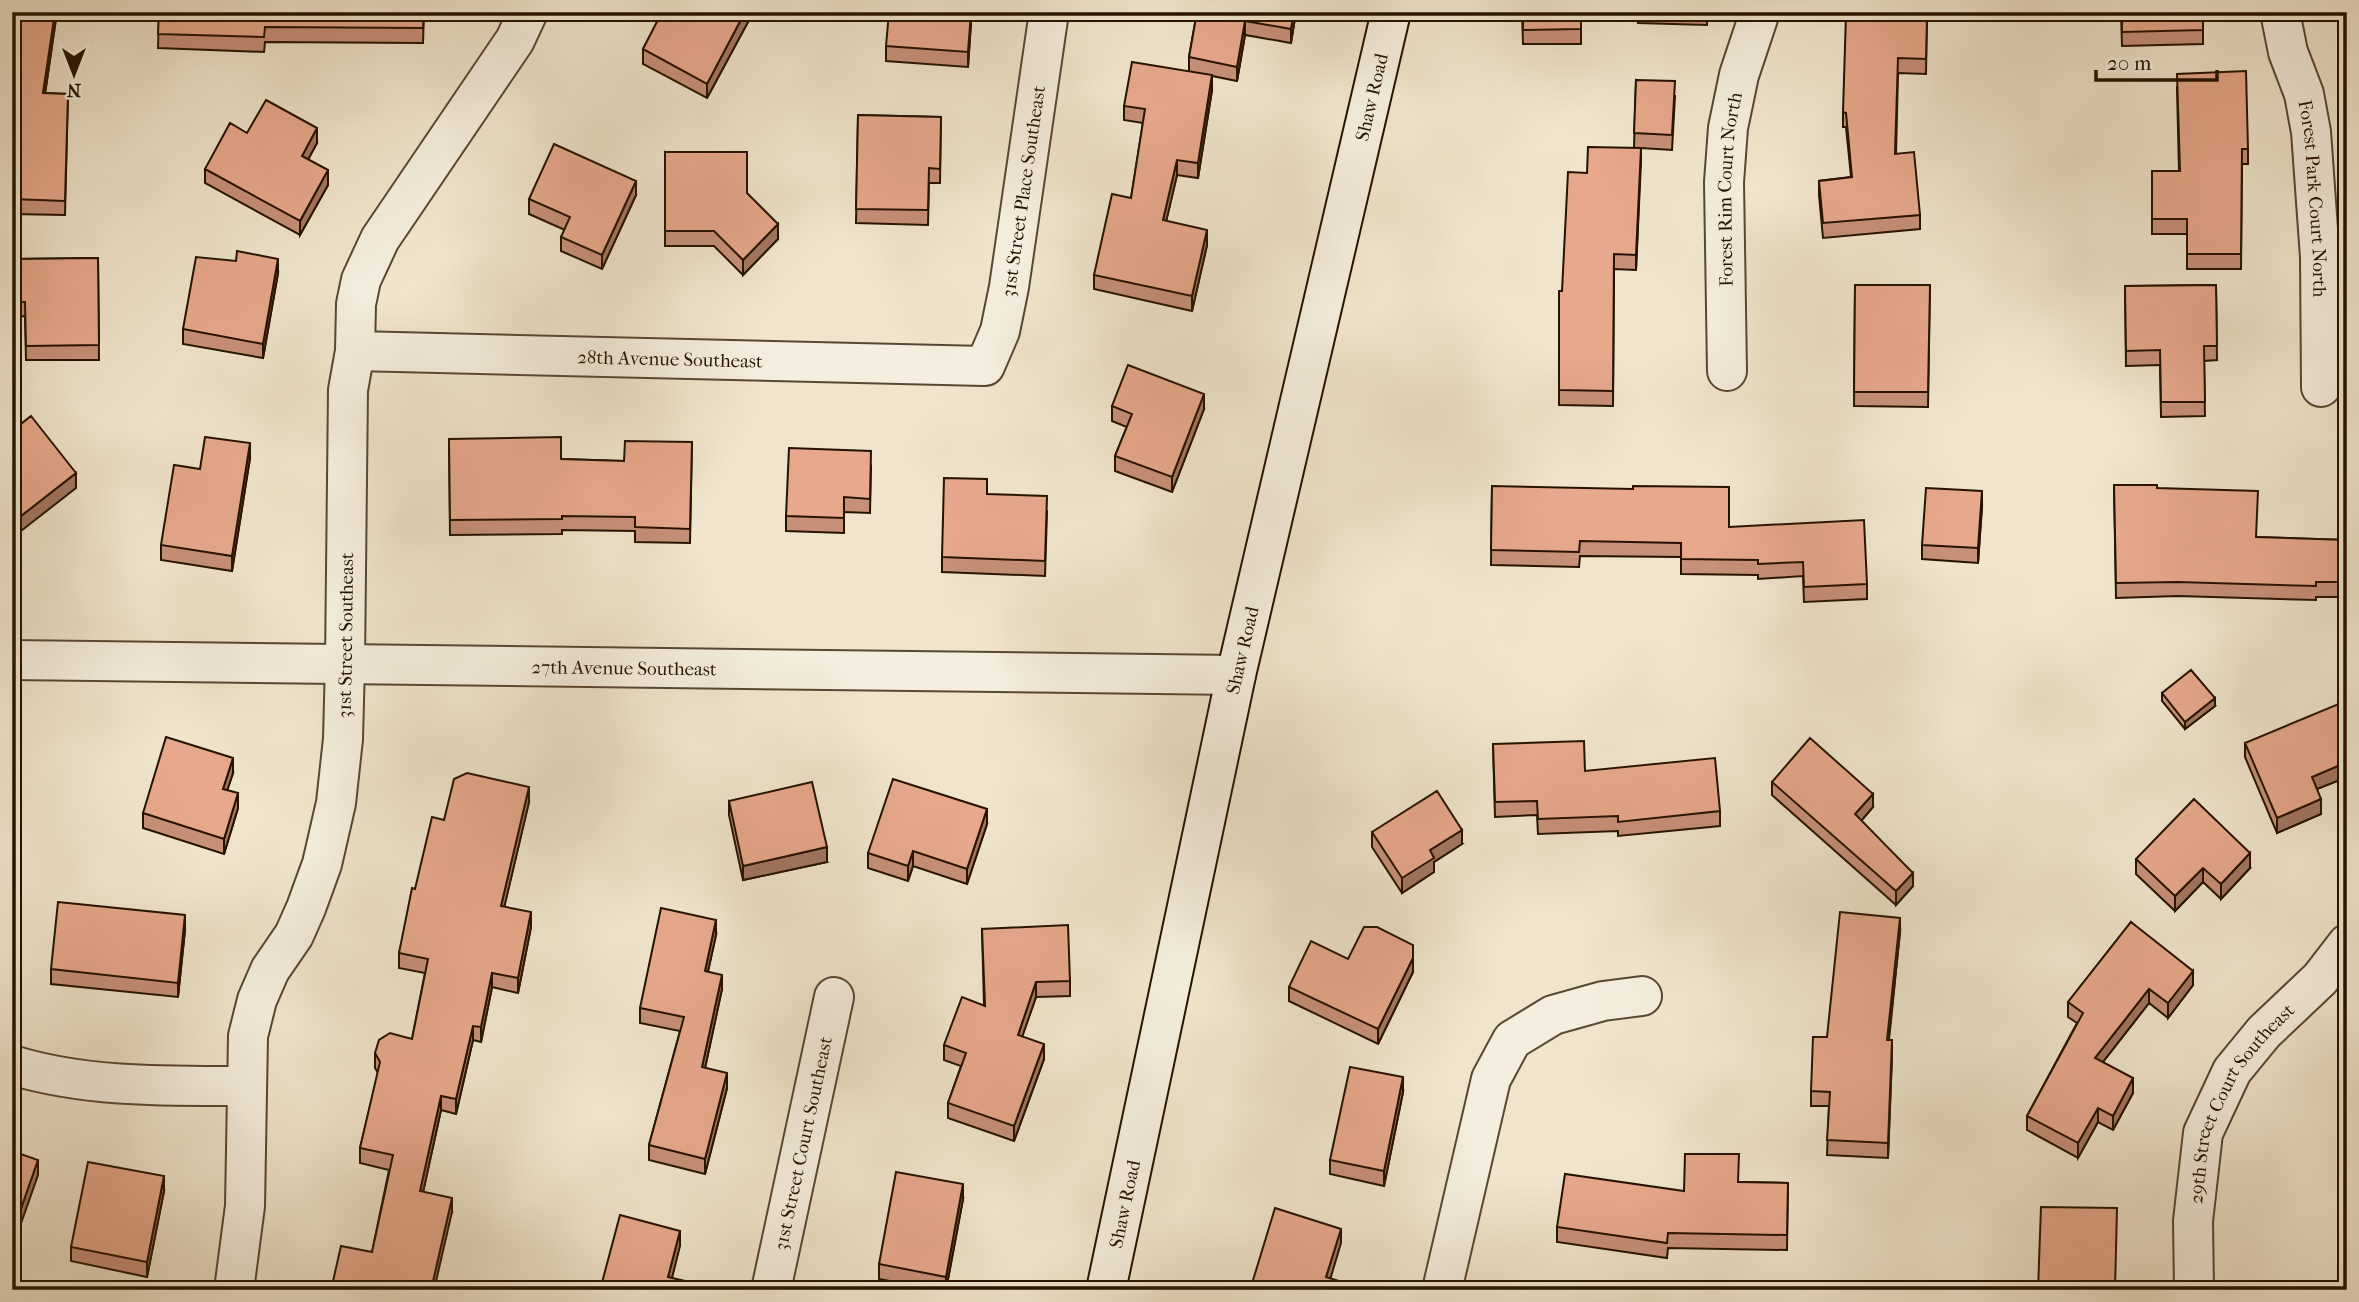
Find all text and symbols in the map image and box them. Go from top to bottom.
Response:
north arrow [38,38,108,108]
scale bar [2096,38,2217,82]
street label: Shaw Road [1351,51,1393,143]
text: 20 m [2107,51,2152,75]
text: N [66,79,81,101]
street label: 31st Street Place Southeast [997,84,1050,299]
street label: Forest Rim Court North [1714,90,1747,287]
street label: Forest Park Court North [2293,98,2330,298]
street label: 28th Avenue Southeast [577,346,763,373]
street label: 31st Street Southeast [334,552,358,719]
street label: Shaw Road [1222,604,1264,696]
street label: 27th Avenue Southeast [531,656,717,681]
street label: 29th Street Court Southeast [2185,999,2299,1205]
street label: 31st Street Court Southeast [770,1034,837,1253]
street label: Shaw Road [1105,1157,1145,1250]

